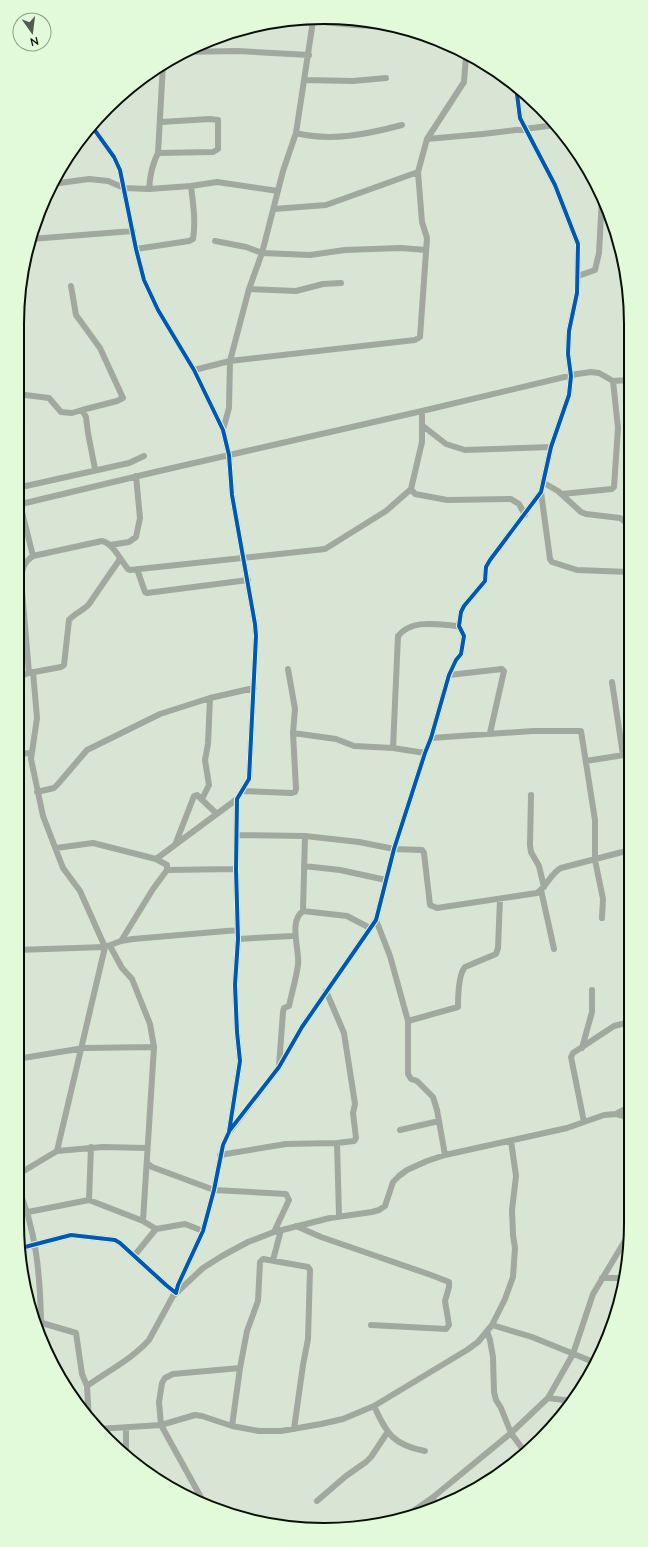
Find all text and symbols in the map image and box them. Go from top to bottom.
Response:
north arrow [12,12,52,52]
text: N [29,34,40,50]

